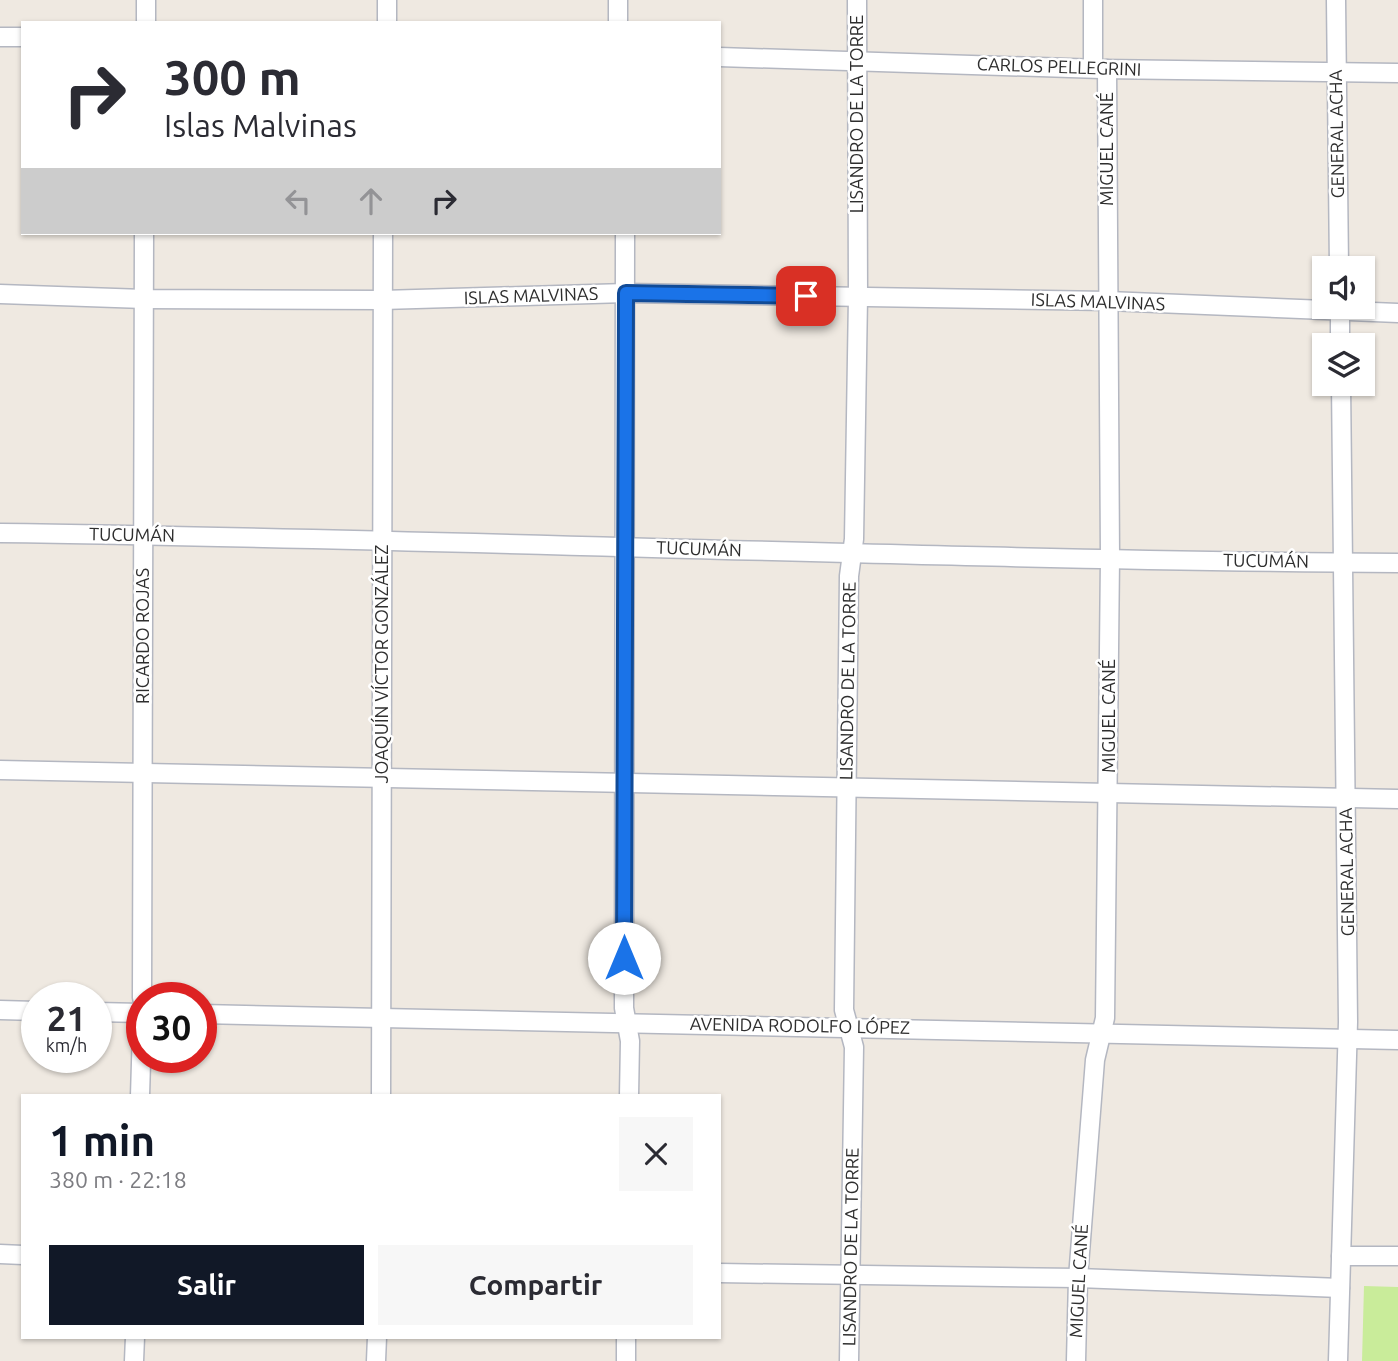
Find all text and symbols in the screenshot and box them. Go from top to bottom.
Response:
street label: LISANDRO DE LA TORRE [846,15,866,213]
icon: right [49,49,140,140]
text: 300 m [164,49,301,104]
street label: CARLOS PELLEGRINI [976,53,1142,79]
street label: GENERAL ACHA [1325,69,1347,198]
street label: MIGUEL CANÉ [1095,92,1116,206]
text: Islas Malvinas [164,107,357,143]
icon: left [279,182,317,220]
icon: ahead [352,182,390,220]
icon: right [425,182,463,220]
map controls [1312,256,1375,396]
button: sound [1312,256,1375,319]
pin [776,266,836,326]
icon: arrive [787,277,825,315]
street label: ISLAS MALVINAS [463,283,599,307]
street label: ISLAS MALVINAS [1030,289,1166,313]
button: layers [1312,333,1375,396]
street label: TUCUMÁN [89,522,175,545]
street label: TUCUMÁN [656,536,742,559]
street label: JOAQUÍN VÍCTOR GONZÁLEZ [370,545,392,783]
street label: TUCUMÁN [1223,548,1309,571]
street label: RICARDO ROJAS [132,568,152,704]
street label: LISANDRO DE LA TORRE [835,582,859,780]
street label: MIGUEL CANÉ [1097,659,1118,773]
street label: GENERAL ACHA [1335,807,1357,936]
position arrow [587,921,661,995]
speed limit sign: 30 [126,982,217,1073]
text: 21 [47,998,86,1038]
street label: AVENIDA RODOLFO LÓPEZ [690,1012,910,1037]
text: km/h [46,1035,87,1055]
text: 1 min [49,1117,155,1164]
button: close [619,1117,693,1191]
street label: LISANDRO DE LA TORRE [838,1148,862,1346]
text: 380 m · 22:18 [49,1167,187,1192]
street label: MIGUEL CANÉ [1064,1223,1091,1338]
button: Salir [49,1245,364,1325]
button: Compartir [378,1245,693,1325]

